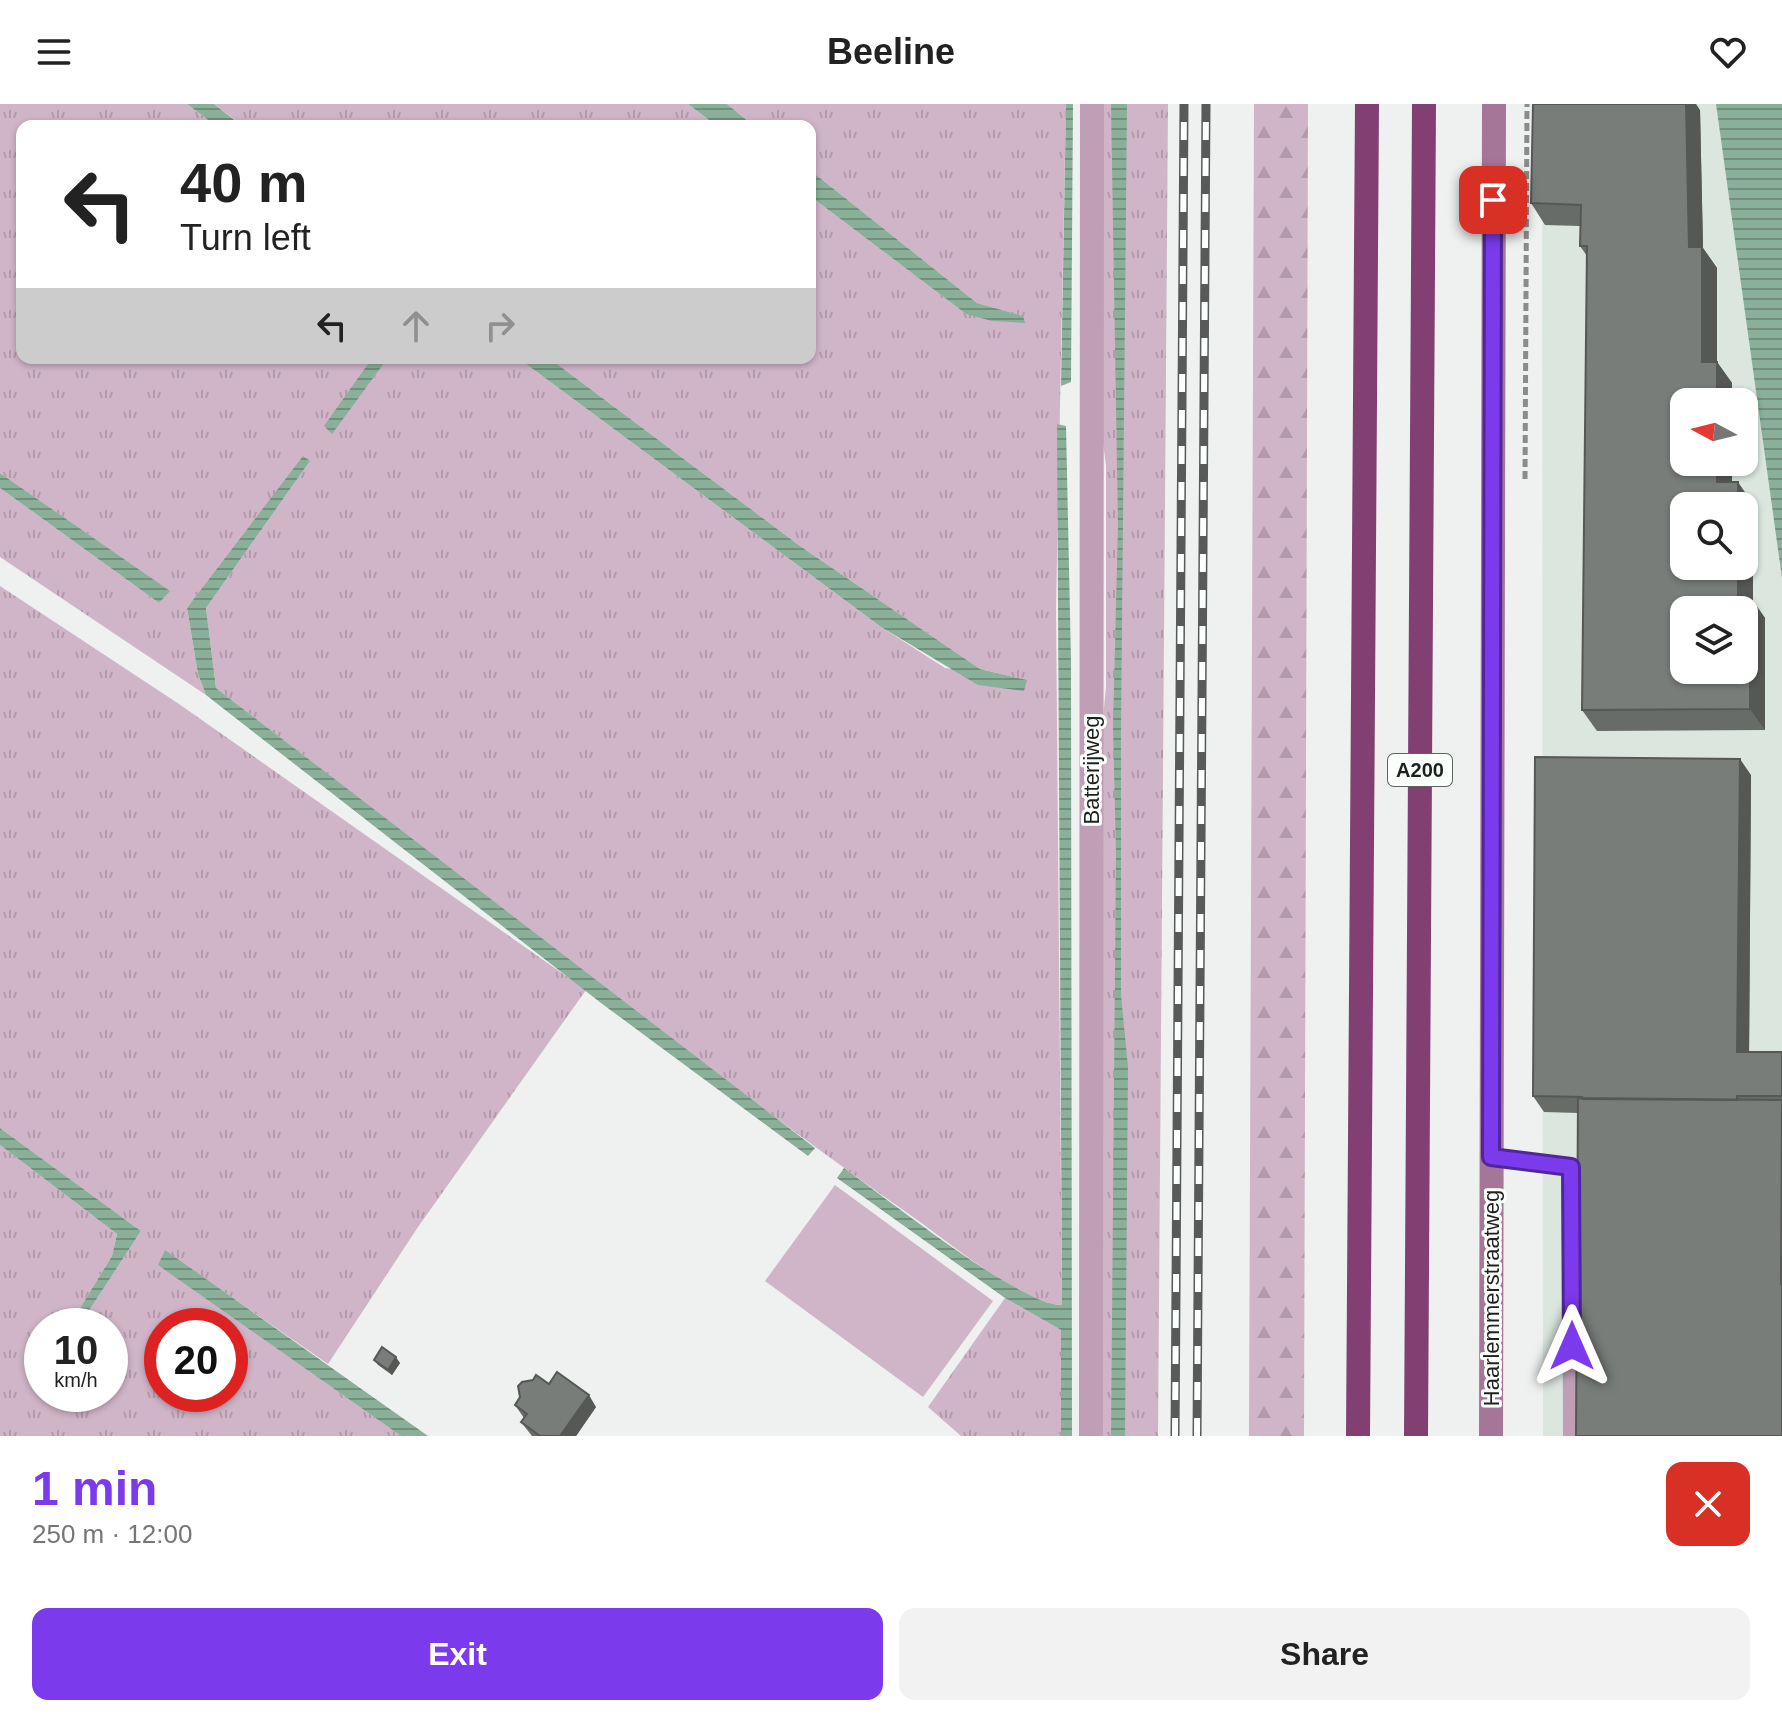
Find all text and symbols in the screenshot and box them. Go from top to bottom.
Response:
icon: menu [32,30,76,74]
icon: heart [1706,30,1750,74]
text: Beeline [827,31,955,72]
text: 40 m [180,151,308,214]
icon: left [48,152,152,256]
pin [1459,166,1527,234]
icon: arrive [1471,178,1515,222]
text: Turn left [180,217,311,258]
icon: left [310,304,354,348]
icon: ahead [394,304,438,348]
icon: right [478,304,522,348]
north arrow [1670,388,1758,476]
map controls [1670,388,1758,684]
button: search [1670,492,1758,580]
button: layers [1670,596,1758,684]
street label: Batterijweg [1079,716,1104,824]
road number: A200 [1388,754,1452,786]
street label: Haarlemmerstraatweg [1479,1190,1504,1406]
position arrow [1530,1304,1614,1388]
speed limit sign: 20 [144,1308,248,1412]
text: 10 [54,1328,98,1372]
text: km/h [54,1369,98,1391]
text: 1 min [32,1462,157,1515]
button: close [1666,1462,1750,1546]
text: 250 m · 12:00 [32,1519,192,1549]
button: Exit [32,1608,883,1700]
button: Share [899,1608,1750,1700]

